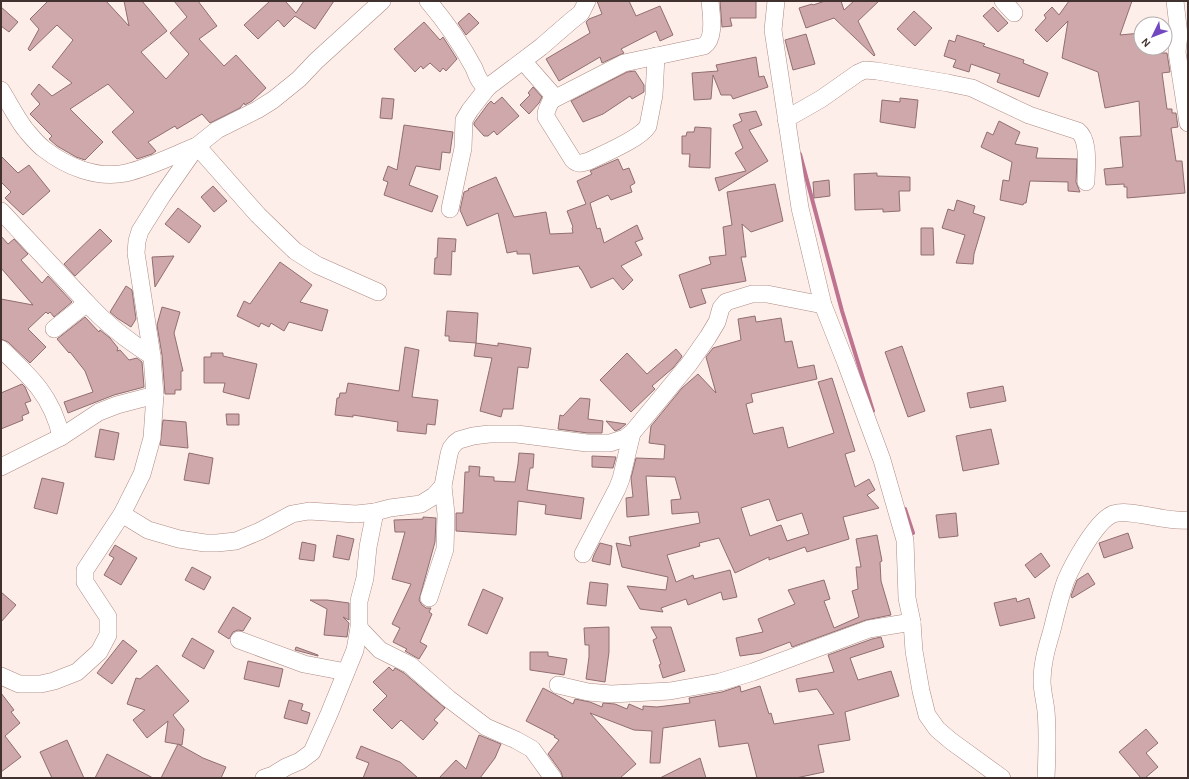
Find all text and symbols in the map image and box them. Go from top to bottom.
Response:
north arrow [1133,16,1173,56]
text: N [1139,35,1153,50]

